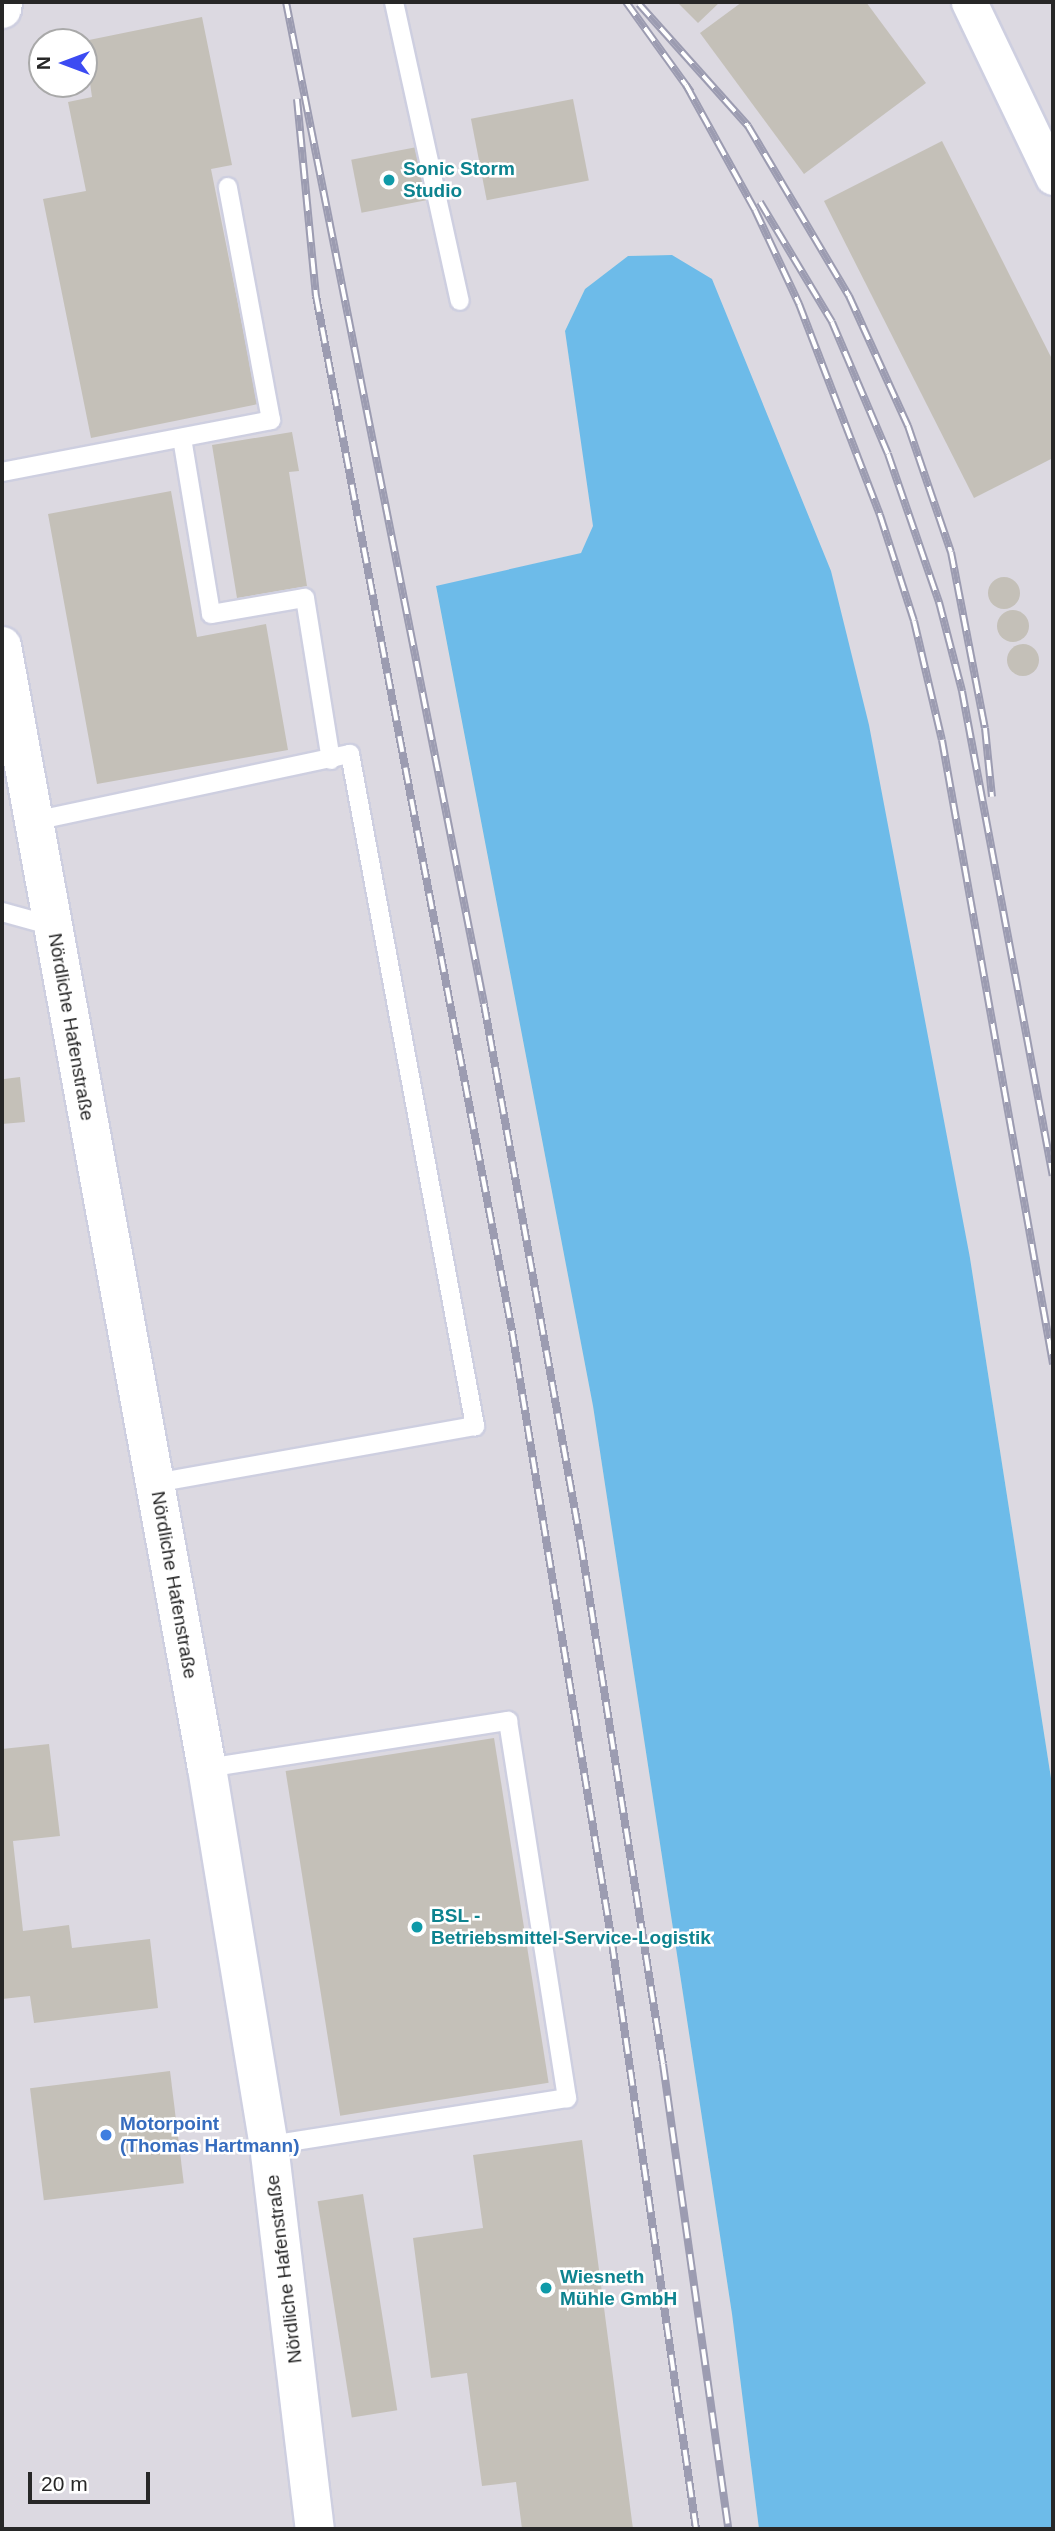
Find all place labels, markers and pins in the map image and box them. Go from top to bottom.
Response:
place label: Sonic Storm Studio [403,158,515,202]
marker: Sonic Storm Studio [381,172,397,188]
place label: BSL - Betriebsmittel-Service-Logistik [431,1905,711,1949]
marker: BSL - Betriebsmittel-Service-Logistik [409,1919,425,1935]
place label: Motorpoint (Thomas Hartmann) [120,2113,299,2157]
marker: Motorpoint (Thomas Hartmann) [98,2127,114,2143]
place label: Wiesneth Mühle GmbH [560,2266,677,2310]
marker: Wiesneth Mühle GmbH [538,2280,554,2296]

